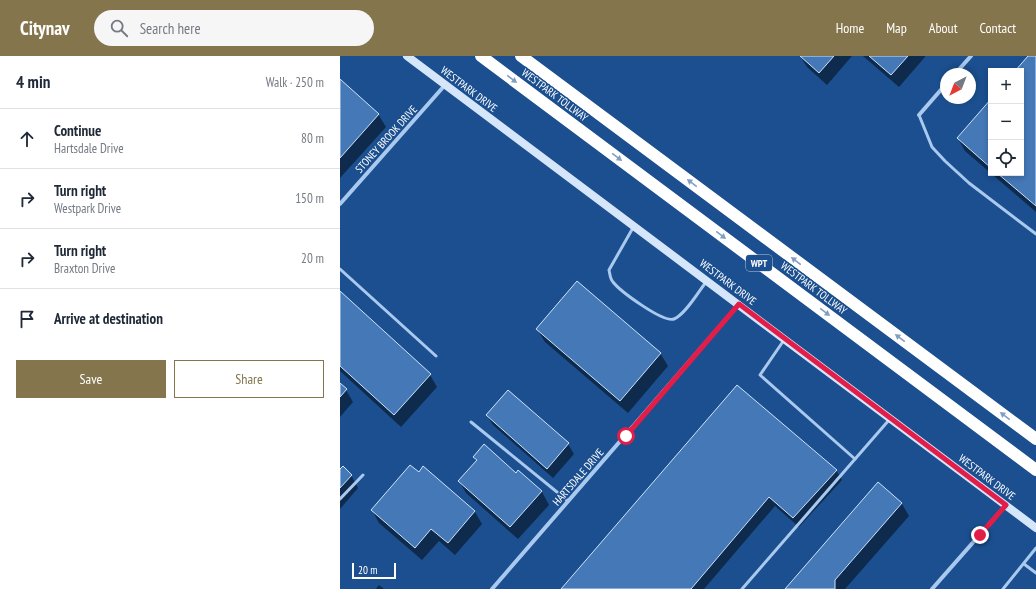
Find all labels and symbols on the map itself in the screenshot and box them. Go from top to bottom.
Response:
street label: WESTPARK DRIVE [438,63,500,115]
street label: WESTPARK TOLLWAY [519,65,591,125]
north arrow [940,68,976,104]
one-way arrow [507,75,518,83]
street label: STONEY BROOK DRIVE [352,102,420,176]
one-way arrow [611,153,622,161]
one-way arrow [686,179,697,187]
one-way arrow [715,231,726,239]
road number: WPT [746,255,772,271]
street label: WESTPARK DRIVE [697,256,759,308]
one-way arrow [791,256,802,265]
street label: WESTPARK TOLLWAY [778,258,850,318]
one-way arrow [820,308,830,316]
one-way arrow [895,334,906,342]
one-way arrow [999,412,1010,420]
route start [617,427,635,445]
street label: HARTSDALE DRIVE [549,445,607,508]
street label: WESTPARK DRIVE [956,451,1018,503]
route end [971,526,989,544]
scale bar [352,561,396,580]

